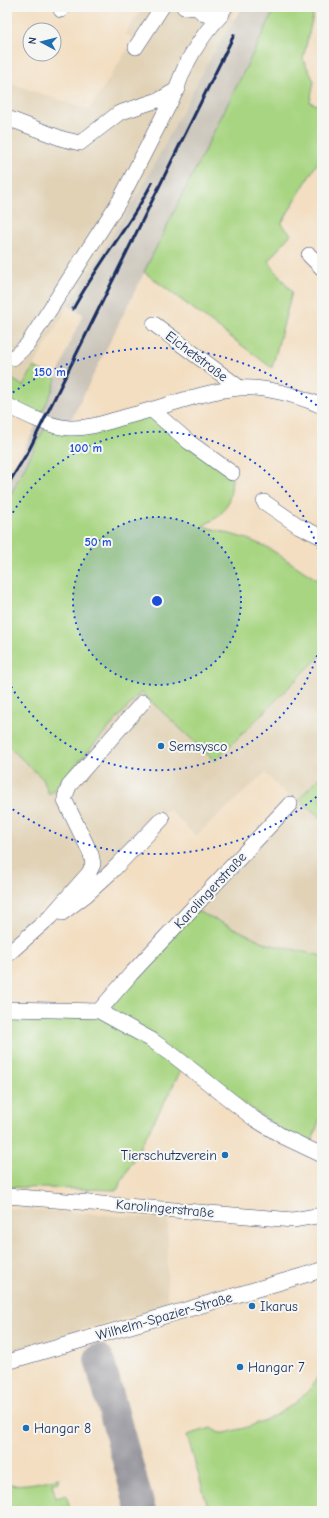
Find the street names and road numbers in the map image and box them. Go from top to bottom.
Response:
street label: Eichetstraße [162,327,231,385]
street label: Karolingerstraße [171,849,250,932]
street label: Karolingerstraße [115,1196,215,1221]
street label: Wilhelm-Spazier-Straße [94,1289,234,1344]

